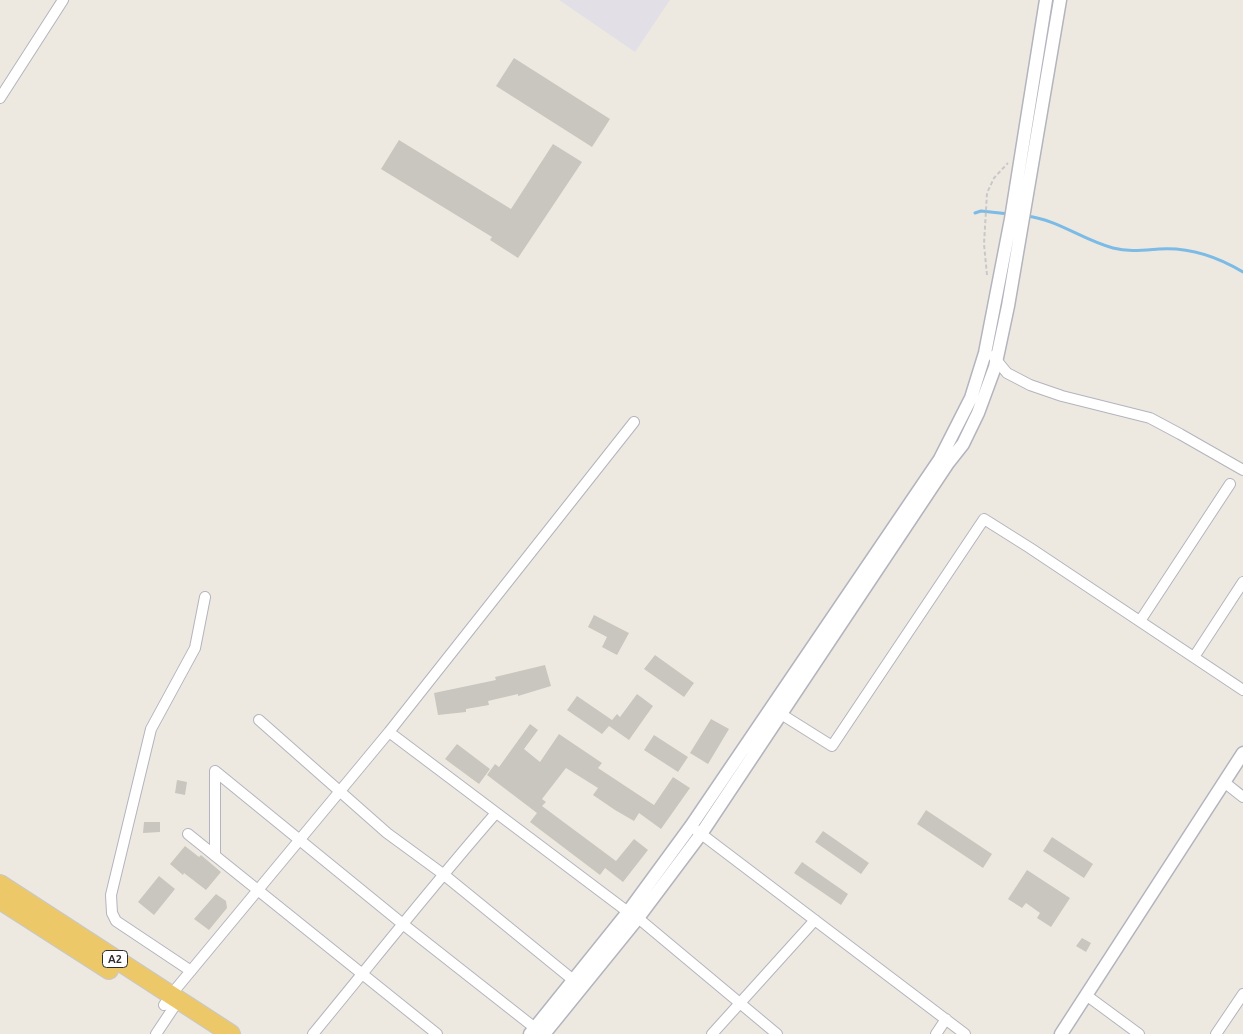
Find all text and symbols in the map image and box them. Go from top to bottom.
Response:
road number: A2 [102,951,128,968]

